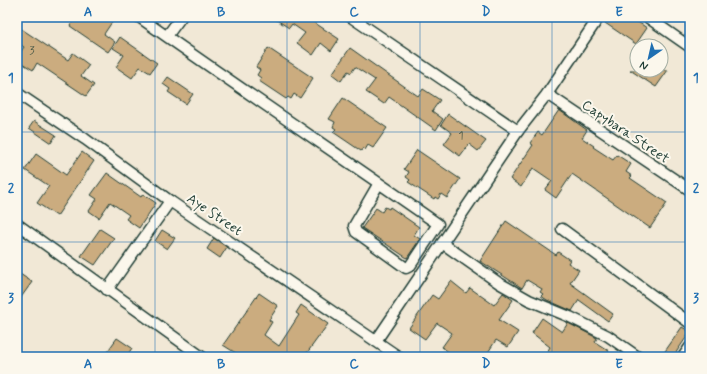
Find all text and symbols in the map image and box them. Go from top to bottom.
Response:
text: A [84,4,92,21]
text: B [217,4,226,21]
text: C [349,4,359,21]
text: D [482,4,491,21]
text: E [615,4,623,21]
north arrow [629,38,669,78]
house number: 3 [29,43,35,59]
text: N [637,58,651,73]
text: 1 [8,70,14,87]
text: 1 [693,70,699,87]
street label: Capybara Street [578,96,673,168]
house number: 1 [458,128,464,144]
text: 2 [8,180,15,197]
text: 2 [693,180,700,197]
street label: Aye Street [183,190,246,240]
text: 3 [8,290,14,307]
text: 3 [693,290,699,307]
text: A [84,356,92,373]
text: B [217,356,226,373]
text: C [349,356,359,373]
text: D [482,356,491,373]
text: E [615,356,623,373]

